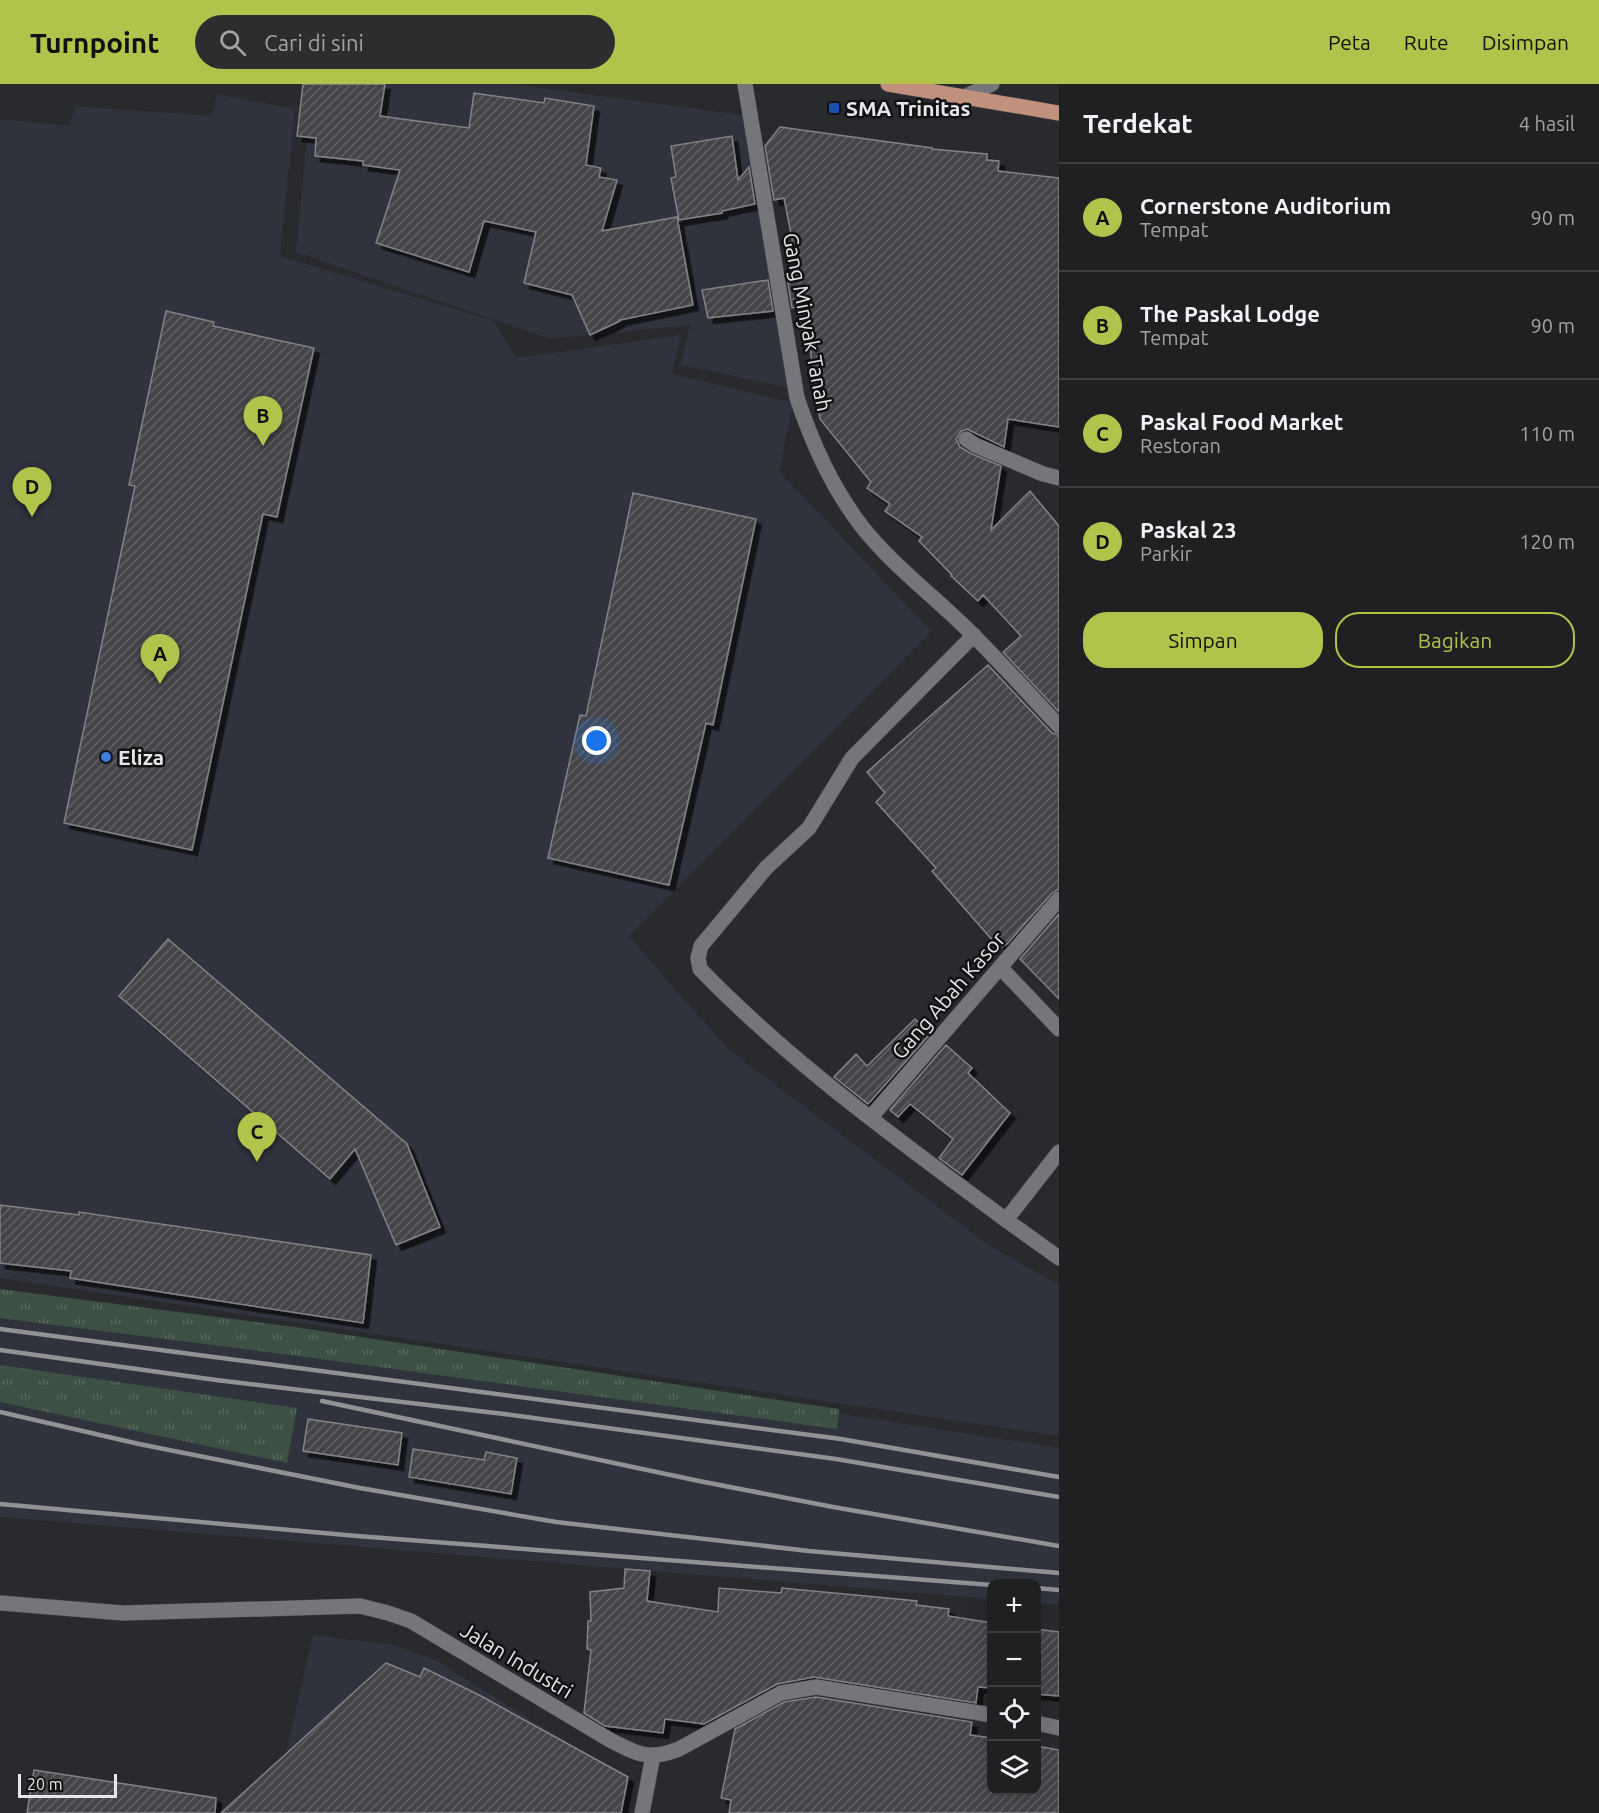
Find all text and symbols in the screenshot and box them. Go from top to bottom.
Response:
search box [195,15,615,69]
icon: search [216,26,249,59]
text: Turnpoint [30,27,159,58]
text: Cari di sini [264,30,364,55]
text: Peta [1328,30,1371,54]
text: Rute [1404,30,1449,54]
text: Disimpan [1482,30,1569,54]
place label: SMA Trinitas [846,96,970,120]
marker: SMA Trinitas [827,101,841,115]
text: Terdekat [1083,109,1193,138]
text: 4 hasil [1519,112,1575,135]
text: Cornerstone Auditorium [1140,193,1391,218]
text: A [1095,206,1110,229]
text: 90 m [1531,206,1575,229]
text: Tempat [1140,218,1208,241]
street label: Gang Minyak Tanah [779,231,837,413]
text: The Paskal Lodge [1140,301,1320,326]
text: B [1096,314,1109,337]
text: 90 m [1531,314,1575,337]
text: Tempat [1140,326,1208,349]
pin: B [244,396,282,446]
text: Paskal Food Market [1140,409,1343,434]
text: C [1096,422,1109,445]
text: 110 m [1519,422,1575,445]
text: Restoran [1140,434,1221,457]
pin: D [12,468,51,517]
text: Paskal 23 [1140,517,1237,542]
text: D [1095,530,1110,553]
text: 120 m [1519,530,1575,553]
text: Parkir [1140,542,1192,565]
button: Simpan [1083,612,1323,668]
button: Bagikan [1335,612,1575,668]
pin: A [140,634,180,684]
your location [582,726,611,755]
place label: Eliza [118,745,164,769]
marker: Eliza [99,750,113,764]
street label: Gang Abah Kasor [886,927,1010,1063]
pin: C [238,1112,276,1162]
map controls [987,1579,1041,1795]
button: + [987,1579,1041,1633]
street label: Jalan Industri [457,1617,577,1703]
button: − [987,1633,1041,1687]
button: locate [987,1687,1041,1741]
button: layers [987,1741,1041,1795]
scale bar [18,1771,117,1798]
text: 20 m [27,1775,63,1793]

